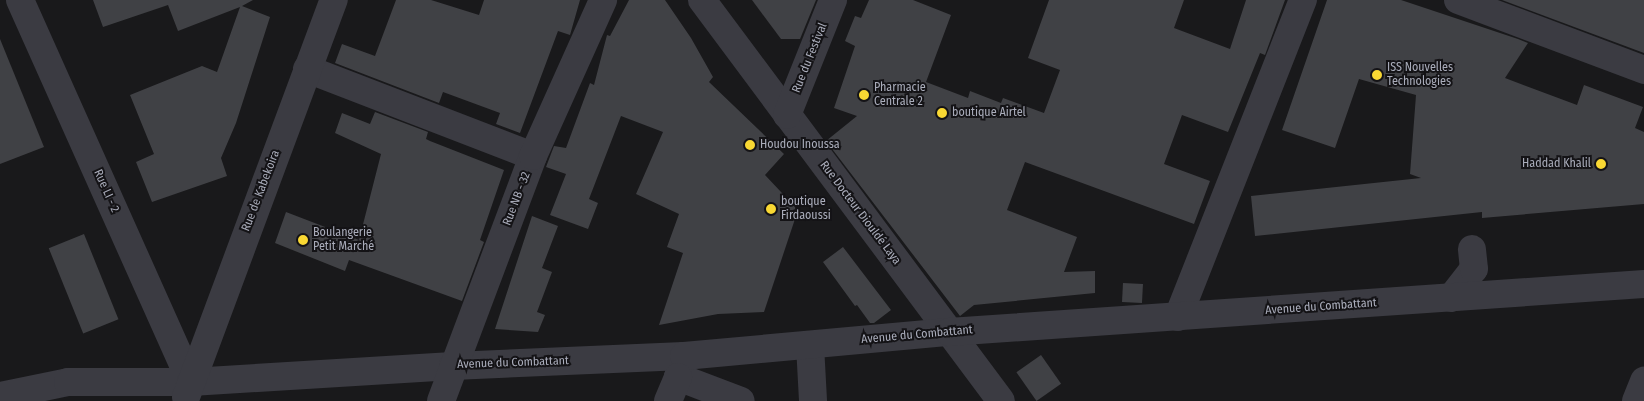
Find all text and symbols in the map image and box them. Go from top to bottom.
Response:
street label: Rue du Festival [789,21,831,95]
place label: ISS Nouvelles Technologies [1387,61,1453,89]
marker: ISS Nouvelles Technologies [1371,69,1383,81]
place label: Pharmacie Centrale 2 [874,81,926,109]
marker: Pharmacie Centrale 2 [858,89,870,101]
place label: boutique Airtel [952,106,1026,120]
marker: boutique Airtel [936,107,948,119]
place label: Houdou Inoussa [760,138,840,152]
marker: Houdou Inoussa [744,139,756,151]
street label: Rue de Kabekoira [239,148,283,234]
place label: Haddad Khalil [1522,157,1591,171]
street label: Rue Docteur Diouldé Laya [816,158,904,268]
marker: Haddad Khalil [1595,158,1607,170]
street label: Rue LI - 2 [90,167,122,215]
street label: Rue NB - 32 [500,170,534,228]
place label: boutique Firdaoussi [781,195,831,223]
marker: boutique Firdaoussi [765,203,777,215]
place label: Boulangerie Petit Marché [313,226,374,254]
marker: Boulangerie Petit Marché [297,234,309,246]
street label: Avenue du Combattant [1265,296,1377,318]
street label: Avenue du Combattant [861,323,973,347]
street label: Avenue du Combattant [457,354,569,372]

